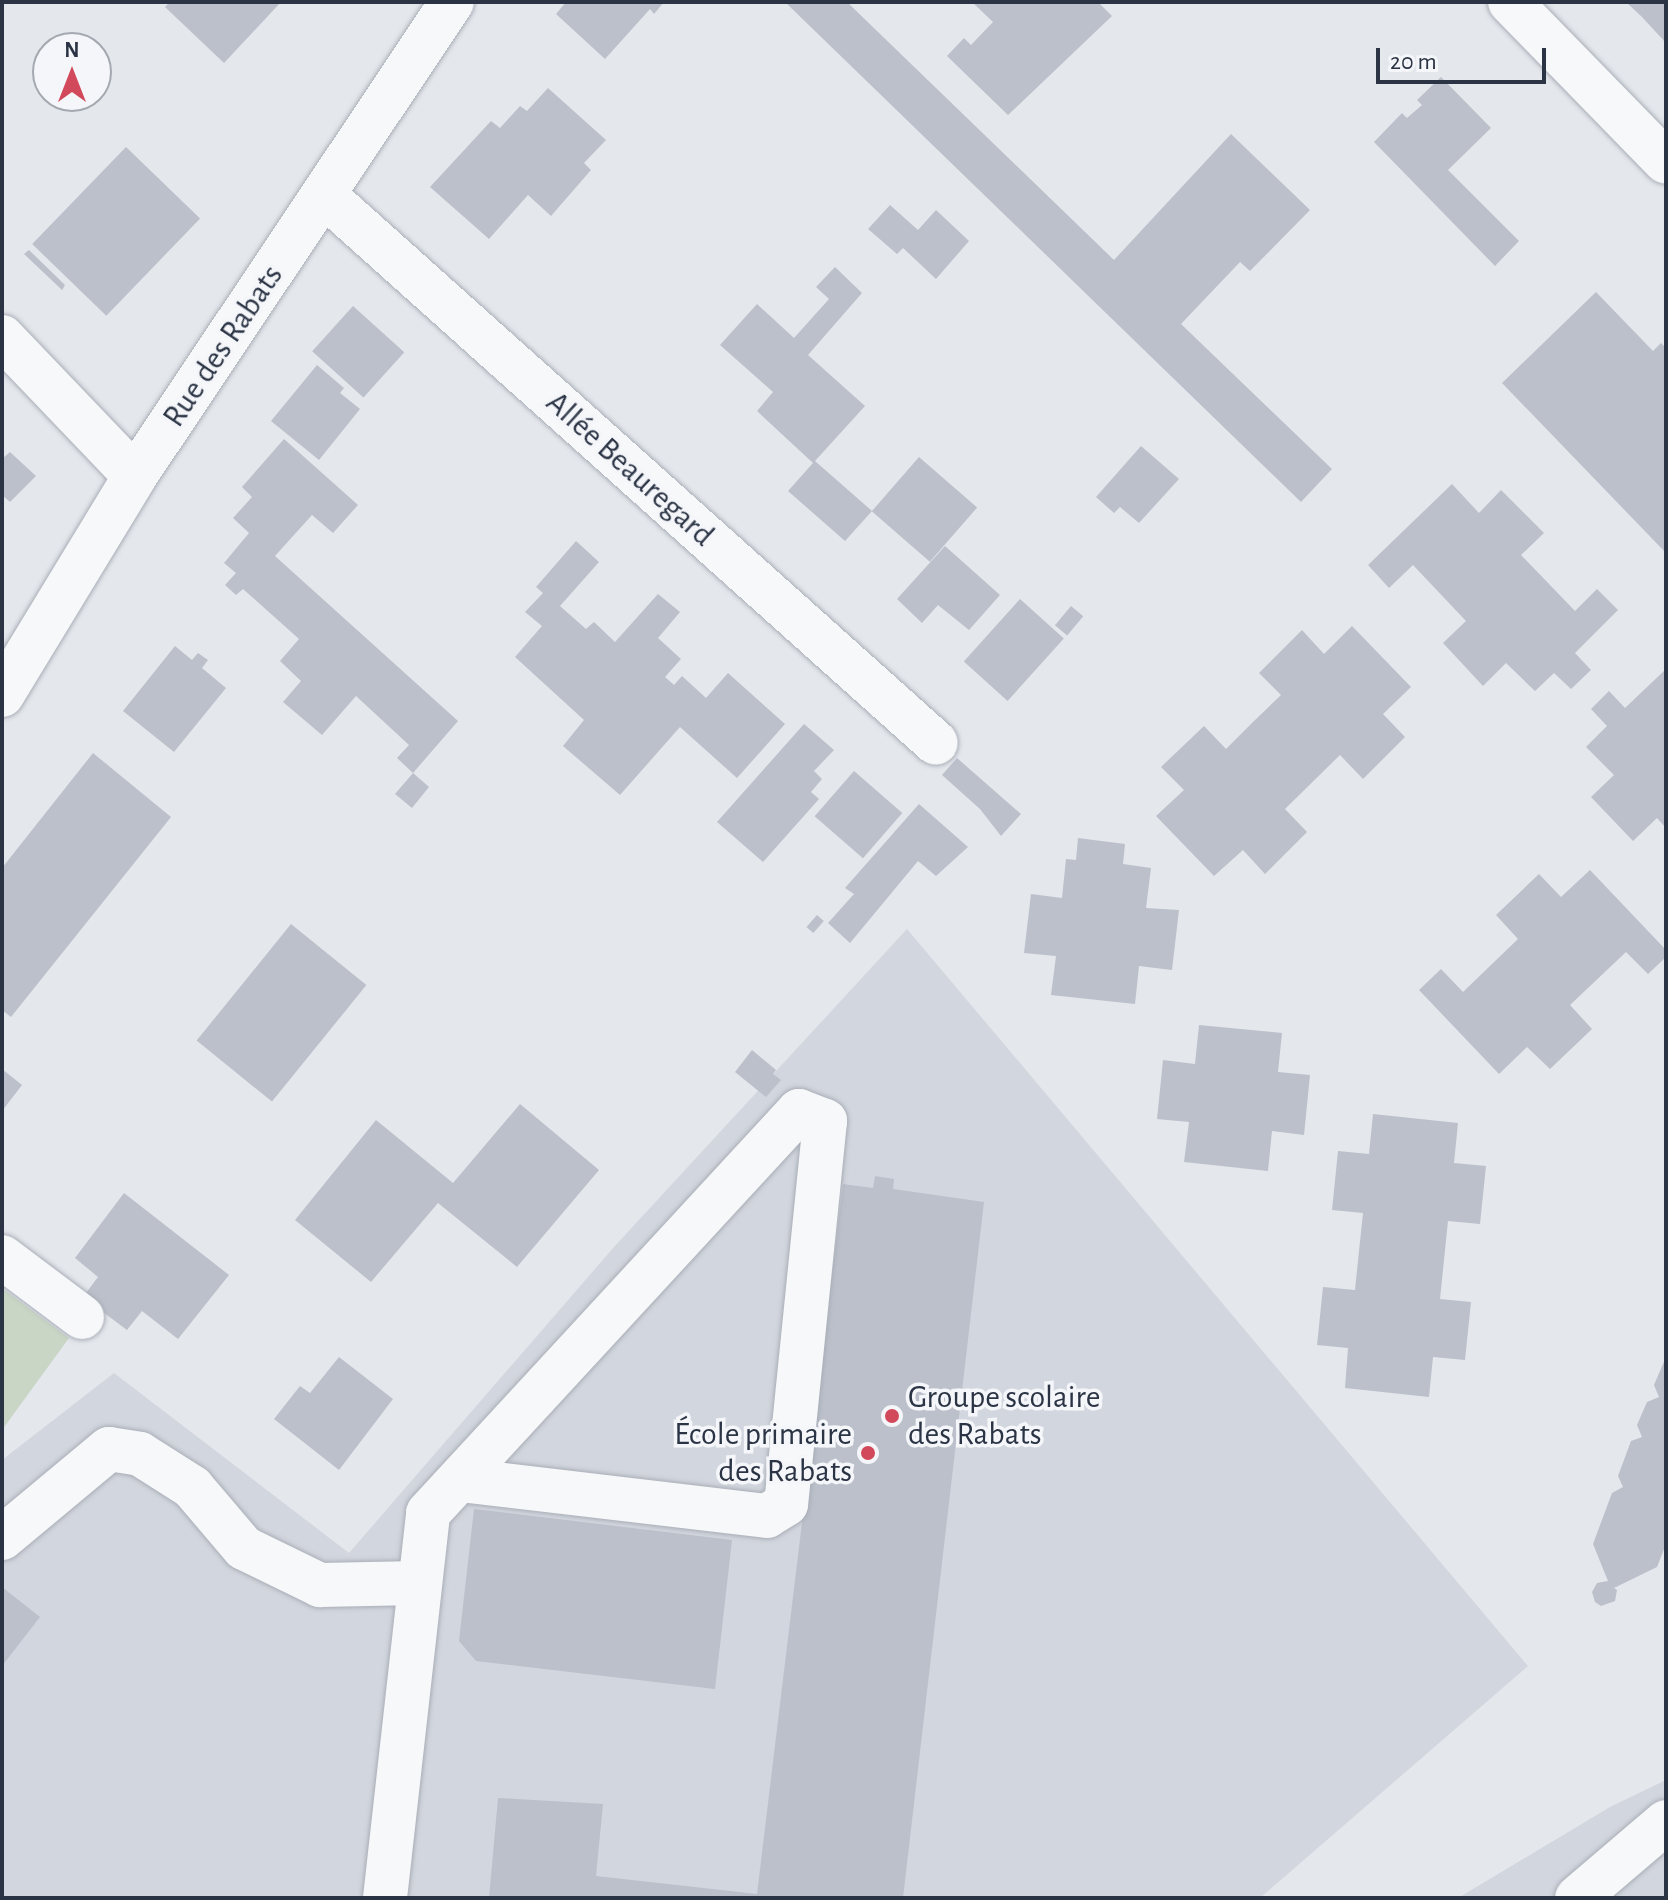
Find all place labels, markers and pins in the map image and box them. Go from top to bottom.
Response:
place label: Groupe scolaire des Rabats [908,1379,1101,1454]
marker: Groupe scolaire des Rabats [883,1407,901,1425]
place label: École primaire des Rabats [674,1416,852,1491]
marker: École primaire des Rabats [859,1444,877,1462]

